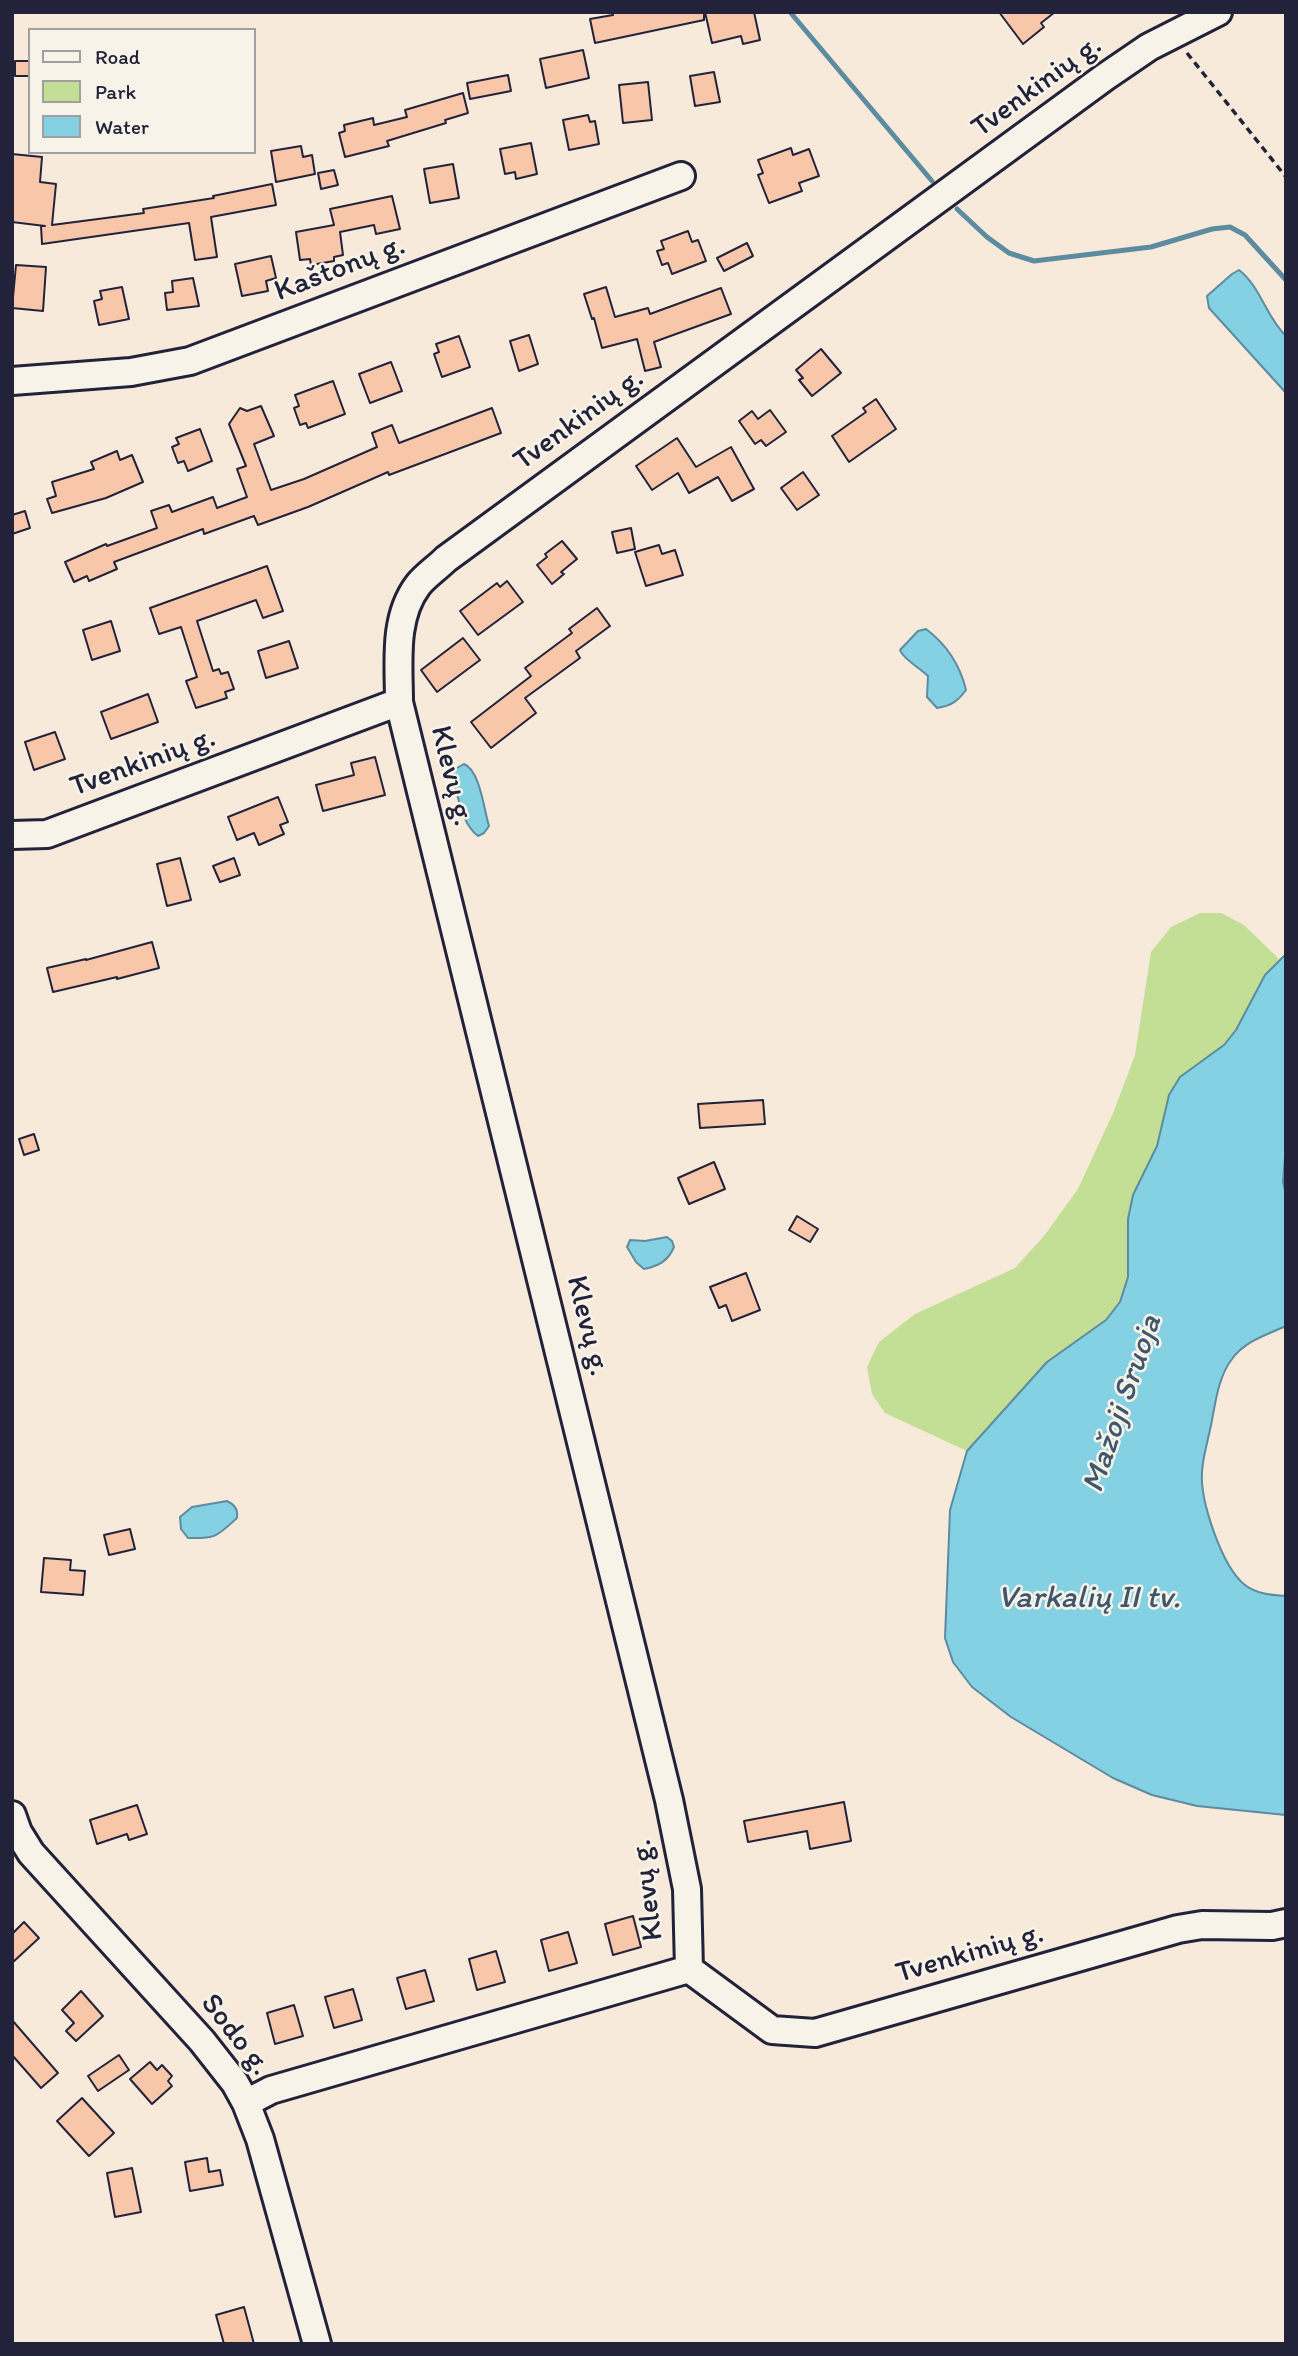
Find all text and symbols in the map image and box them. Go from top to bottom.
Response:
legend [28,28,256,154]
street label: Tvenkinių g. [965,28,1109,146]
text: Road [95,44,140,69]
text: Park [95,79,136,104]
text: Water [95,114,149,139]
street label: Kaštonų g. [270,228,410,310]
street label: Tvenkinių g. [507,361,651,479]
street label: Tvenkinių g. [65,720,221,806]
street label: Klevų g. [421,722,481,830]
street label: Klevų g. [557,1272,617,1380]
water label: Mažoji Sruoja [1075,1310,1171,1498]
water label: Varkalių II tv. [997,1580,1181,1618]
street label: Klevų g. [624,1837,672,1943]
street label: Tvenkinių g. [892,1916,1048,1992]
street label: Sodo g. [192,1987,278,2083]

